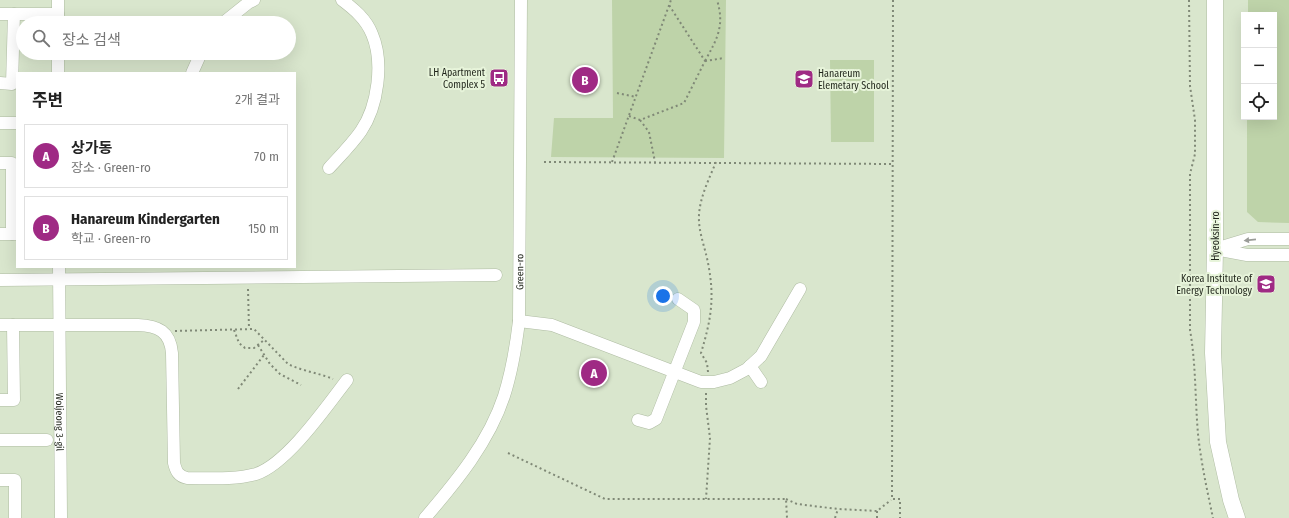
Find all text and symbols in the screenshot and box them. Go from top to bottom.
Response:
map controls [1241,12,1277,120]
button: + [1241,12,1277,48]
search box [16,16,296,60]
icon: search [30,27,52,49]
text: 장소 검색 [62,31,121,49]
button: − [1241,48,1277,84]
pin: B [572,65,598,95]
place label: LH Apartment Complex 5 [429,67,486,91]
bus stop icon: LH Apartment Complex 5 [488,67,510,89]
school or university icon: Hanareum Elemetary School [793,68,815,90]
place label: Hanareum Elemetary School [818,68,889,92]
button: locate [1241,84,1277,120]
text: 주변 [32,90,63,111]
text: 2개 결과 [235,92,280,107]
text: 상가동 [71,139,112,157]
text: A [42,149,50,164]
text: 70 m [254,149,279,164]
text: 장소 · Green-ro [71,160,151,175]
text: Hanareum Kindergarten [71,210,220,228]
street label: Hyeoksin-ro [1210,211,1222,261]
text: B [42,221,50,236]
text: 150 m [248,221,279,236]
text: 학교 · Green-ro [71,231,151,246]
one-way arrow [1244,236,1256,243]
street label: Green-ro [514,254,526,290]
place label: Korea Institute of Energy Technology [1176,273,1253,297]
school or university icon: Korea Institute of Energy Technology [1255,273,1277,295]
your location [653,286,673,306]
pin: A [581,358,607,388]
street label: Woljeong 3-gil [53,393,65,452]

